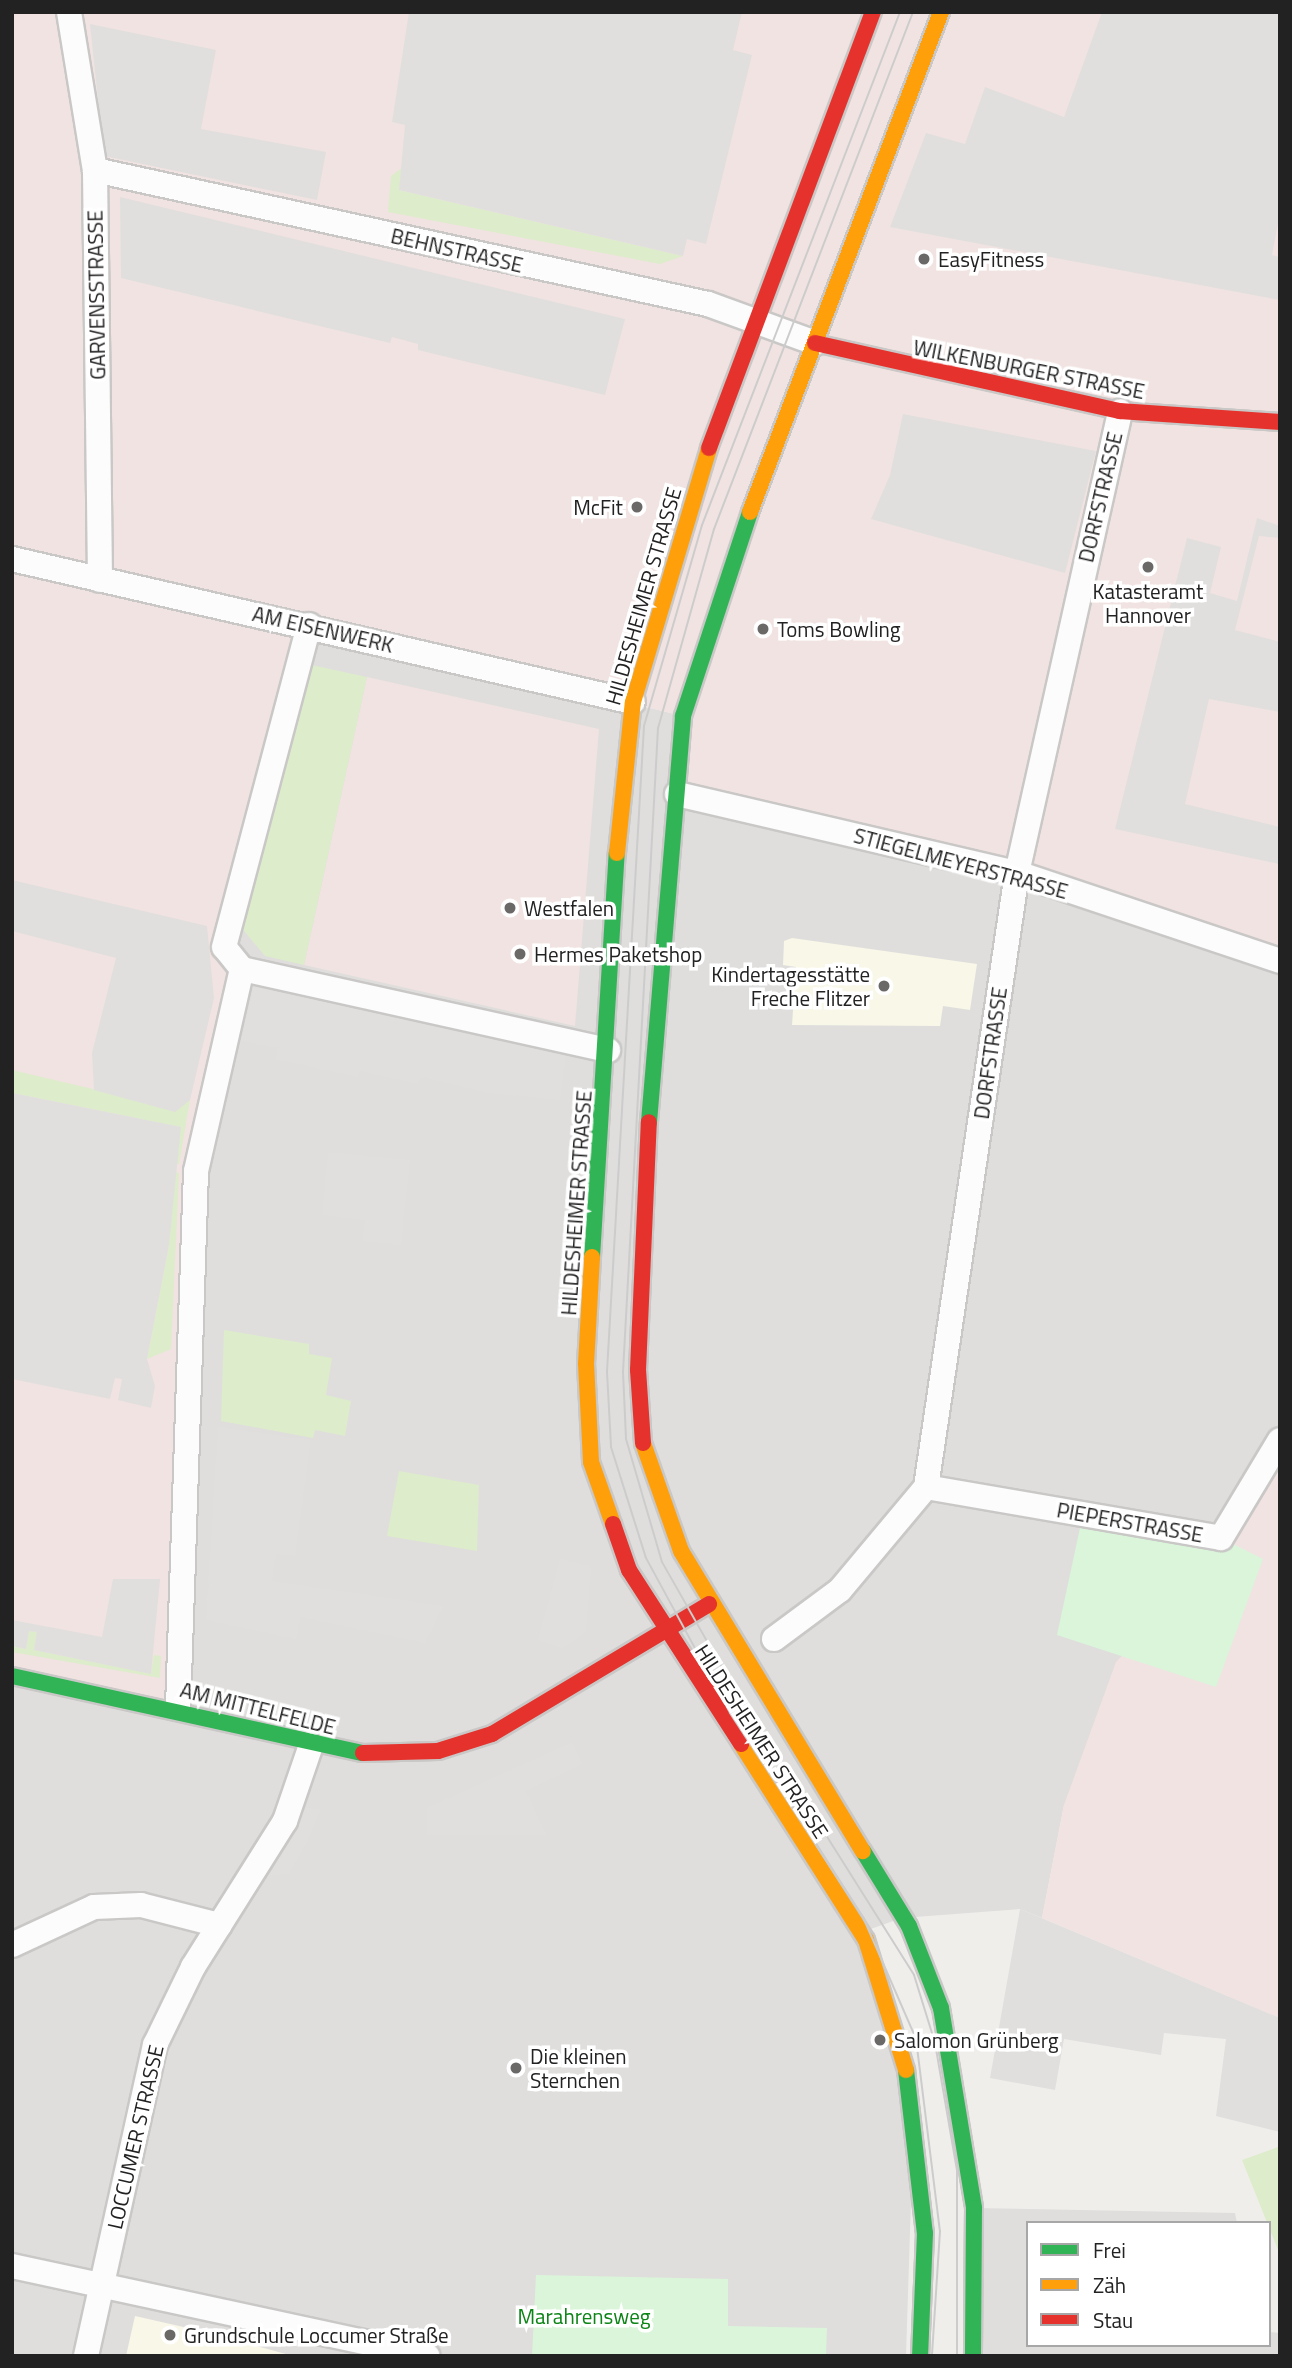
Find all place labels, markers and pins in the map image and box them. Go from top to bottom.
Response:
place label: EasyFitness [938,246,1044,272]
marker: EasyFitness [916,251,932,267]
place label: McFit [573,494,623,520]
marker: McFit [629,499,645,515]
marker: Katasteramt Hannover [1140,559,1156,575]
place label: Katasteramt Hannover [1093,578,1203,628]
place label: Toms Bowling [777,616,901,642]
marker: Toms Bowling [755,621,771,637]
place label: Westfalen [524,895,614,921]
marker: Westfalen [502,900,518,916]
place label: Hermes Paketshop [534,941,702,967]
marker: Hermes Paketshop [512,946,528,962]
place label: Kindertagesstätte Freche Flitzer [711,961,870,1011]
marker: Kindertagesstätte Freche Flitzer [876,978,892,994]
place label: Salomon Grünberg [894,2027,1059,2053]
marker: Salomon Grünberg [872,2032,888,2048]
place label: Die kleinen Sternchen [530,2043,627,2093]
marker: Die kleinen Sternchen [508,2060,524,2076]
place label: Grundschule Loccumer Straße [184,2322,449,2348]
marker: Grundschule Loccumer Straße [162,2327,178,2343]

